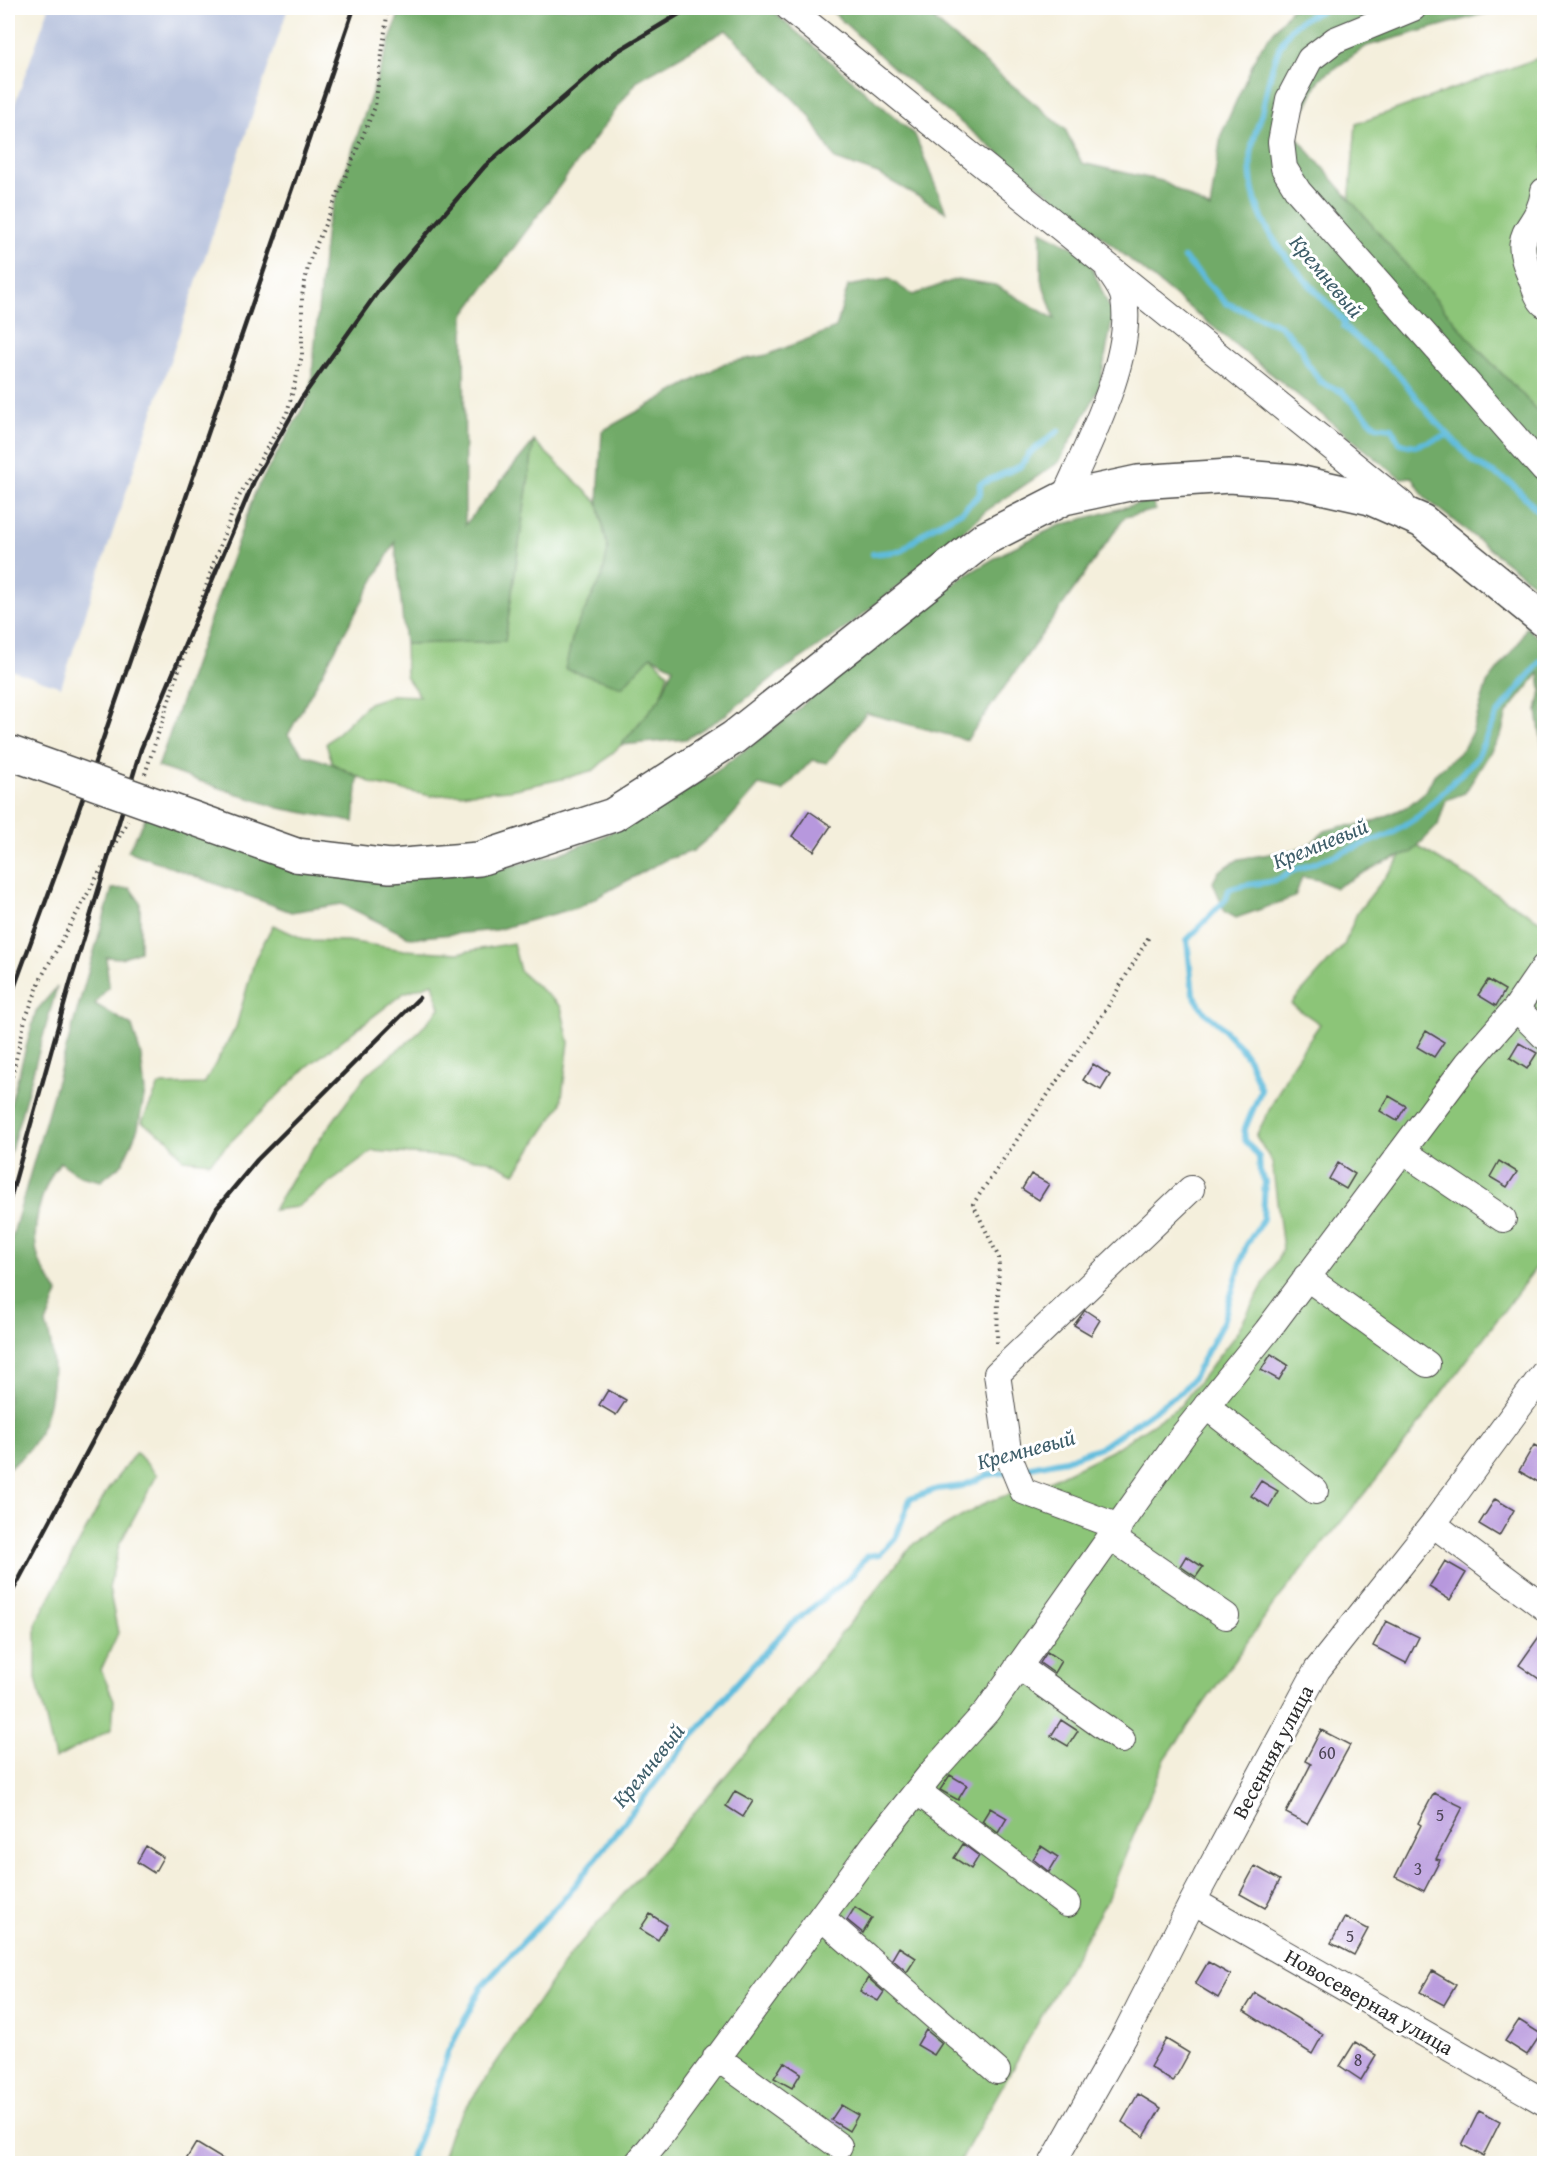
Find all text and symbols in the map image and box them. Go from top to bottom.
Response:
water label: Кремневый [1282,227,1372,325]
water label: Кремневый [1267,809,1373,877]
water label: Кремневый [973,1421,1079,1477]
street label: Весенняя улица [1224,1679,1321,1824]
water label: Кремневый [604,1716,692,1814]
house number: 60 [1318,1739,1336,1766]
house number: 5 [1436,1801,1444,1828]
house number: 3 [1414,1855,1422,1882]
house number: 5 [1346,1922,1354,1949]
street label: Новосеверная улица [1279,1941,1459,2063]
house number: 8 [1354,2046,1362,2073]

